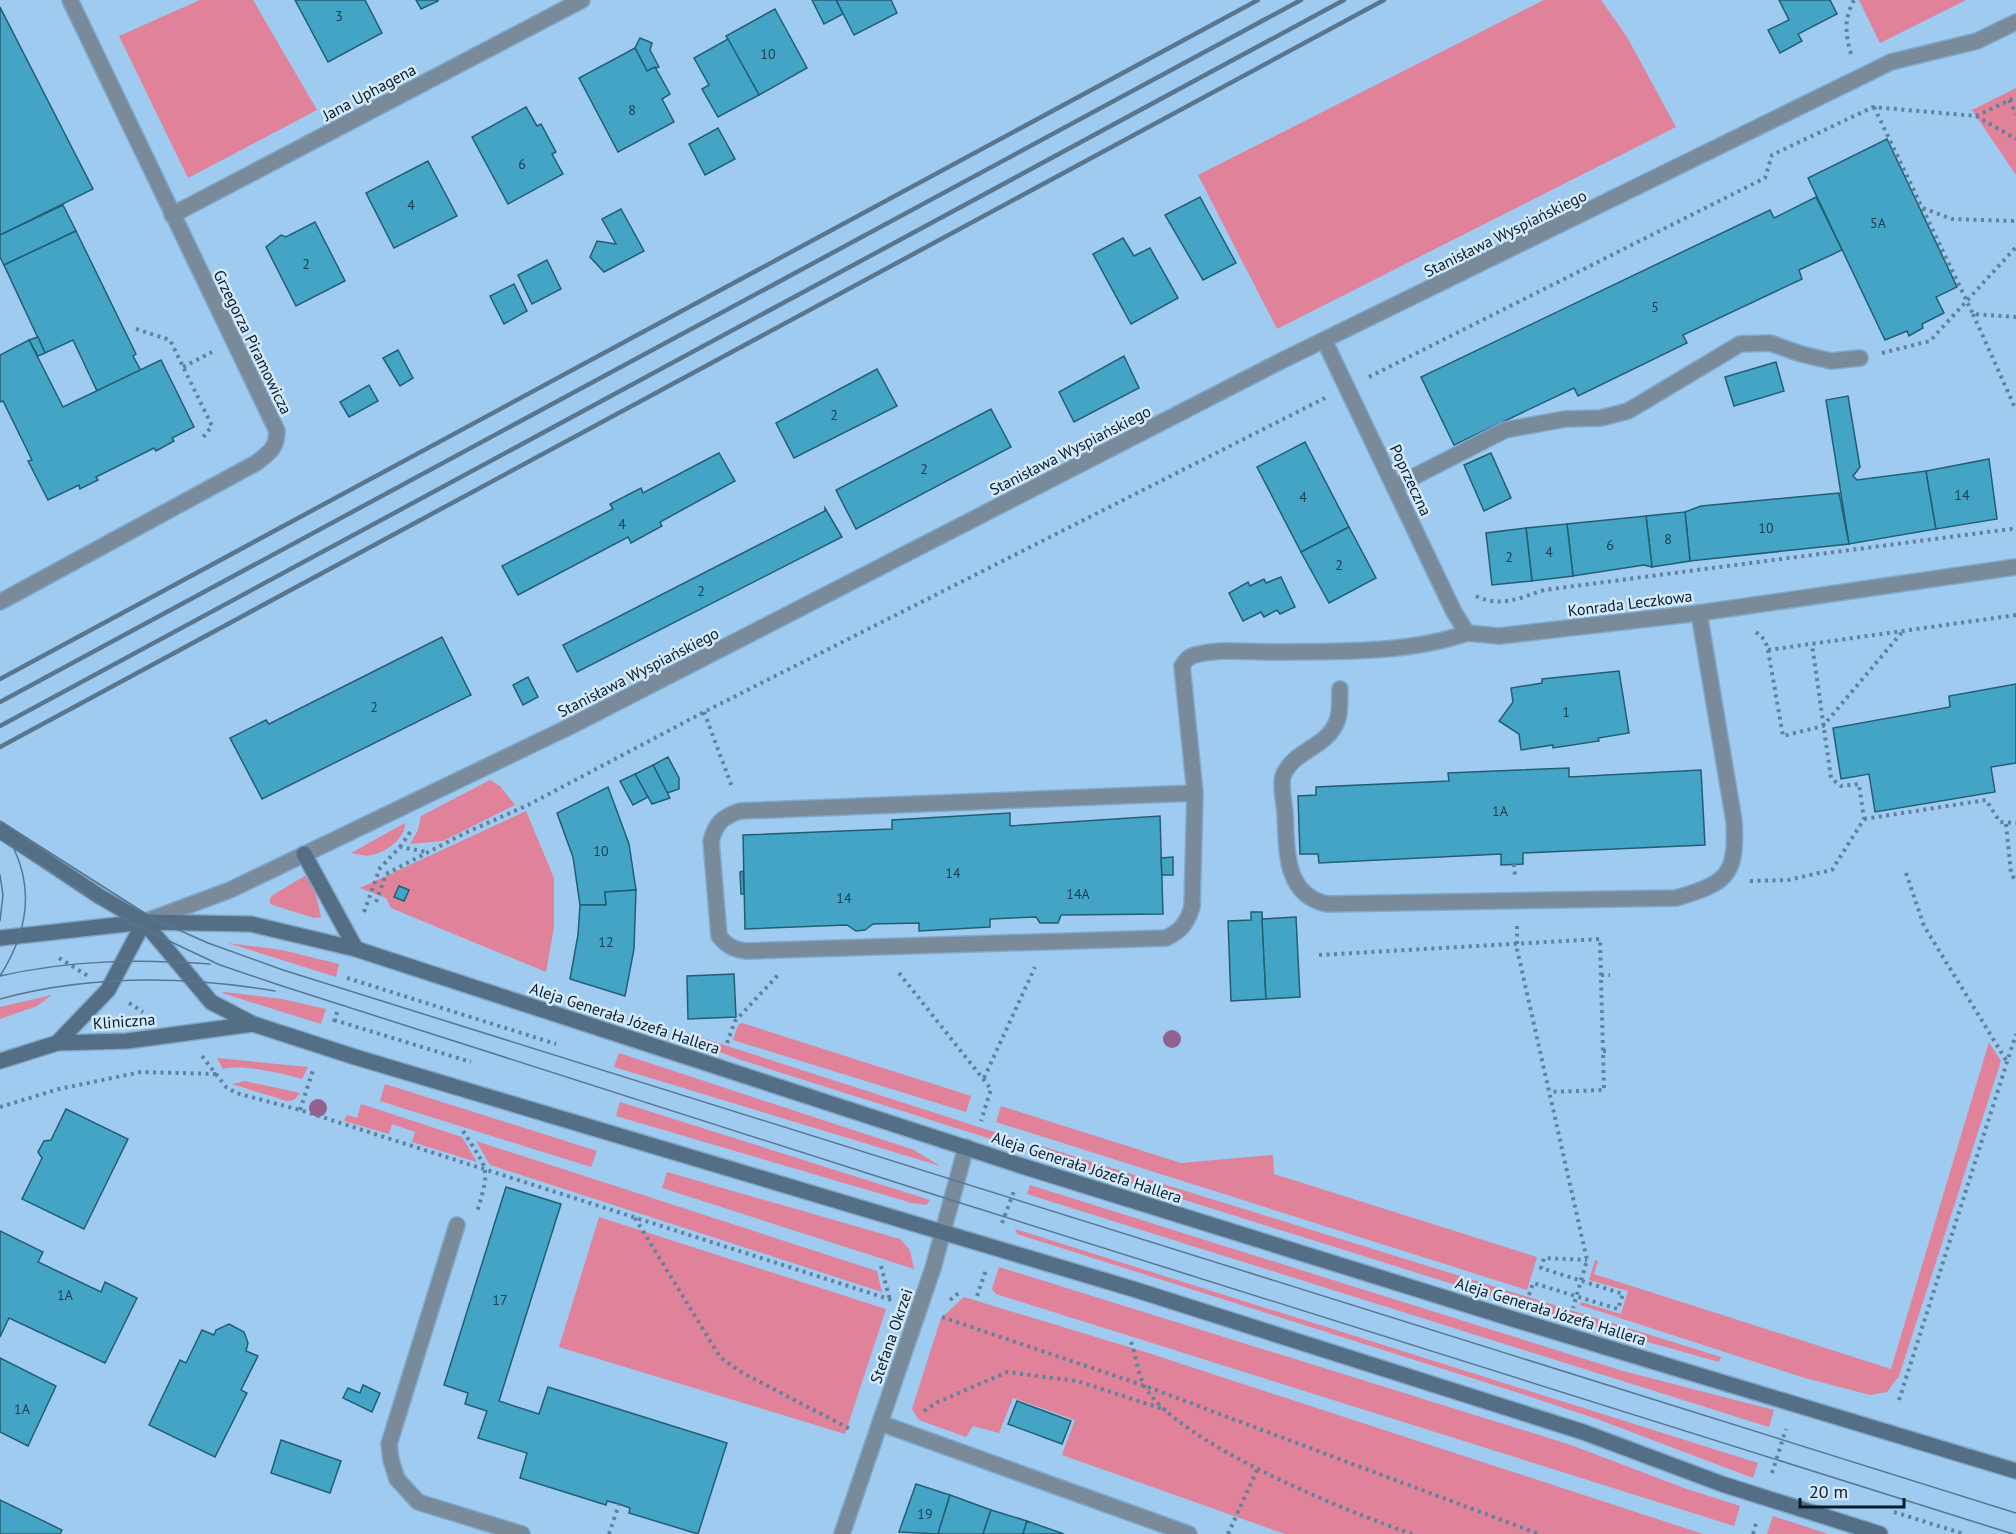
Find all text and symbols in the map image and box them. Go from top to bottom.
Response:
house number: 3 [335,7,343,25]
house number: 10 [760,45,776,63]
street label: Jana Uphagena [318,59,419,125]
house number: 8 [628,101,636,119]
house number: 6 [518,155,526,173]
street label: Stanisława Wyspiańskiego [1420,185,1590,281]
house number: 4 [407,196,415,214]
house number: 5A [1870,214,1887,232]
house number: 2 [302,255,310,273]
street label: Grzegorza Piramowicza [209,267,297,417]
house number: 5 [1651,298,1659,316]
street label: Stanisława Wyspiańskiego [986,401,1154,499]
house number: 2 [830,406,838,424]
street label: Poprzeczna [1386,441,1436,519]
house number: 2 [920,460,928,478]
house number: 14 [1954,486,1970,504]
house number: 4 [1299,488,1307,506]
house number: 4 [618,515,626,533]
house number: 10 [1758,519,1774,537]
house number: 8 [1664,530,1672,548]
house number: 6 [1606,536,1614,554]
house number: 4 [1545,543,1553,561]
house number: 2 [1505,548,1513,566]
house number: 2 [1335,556,1343,574]
house number: 2 [697,582,705,600]
street label: Konrada Leczkowa [1567,585,1693,621]
street label: Stanisława Wyspiańskiego [554,623,722,721]
house number: 2 [370,698,378,716]
house number: 1 [1562,703,1570,721]
house number: 1A [1492,802,1509,820]
house number: 10 [593,842,609,860]
house number: 14 [945,864,961,882]
house number: 14A [1066,885,1091,903]
house number: 14 [836,889,852,907]
house number: 12 [598,933,614,951]
street label: Aleja Generała Józefa Hallera [527,978,723,1058]
street label: Kliniczna [92,1009,156,1033]
street label: Aleja Generała Józefa Hallera [989,1127,1185,1207]
street label: Aleja Generała Józefa Hallera [1453,1272,1649,1350]
house number: 1A [57,1286,74,1304]
street label: Stefana Okrzei [865,1286,917,1386]
house number: 17 [492,1291,508,1309]
house number: 1A [14,1400,31,1418]
scale bar [1800,1471,1904,1509]
text: 20 m [1809,1480,1848,1503]
house number: 19 [917,1505,933,1523]

